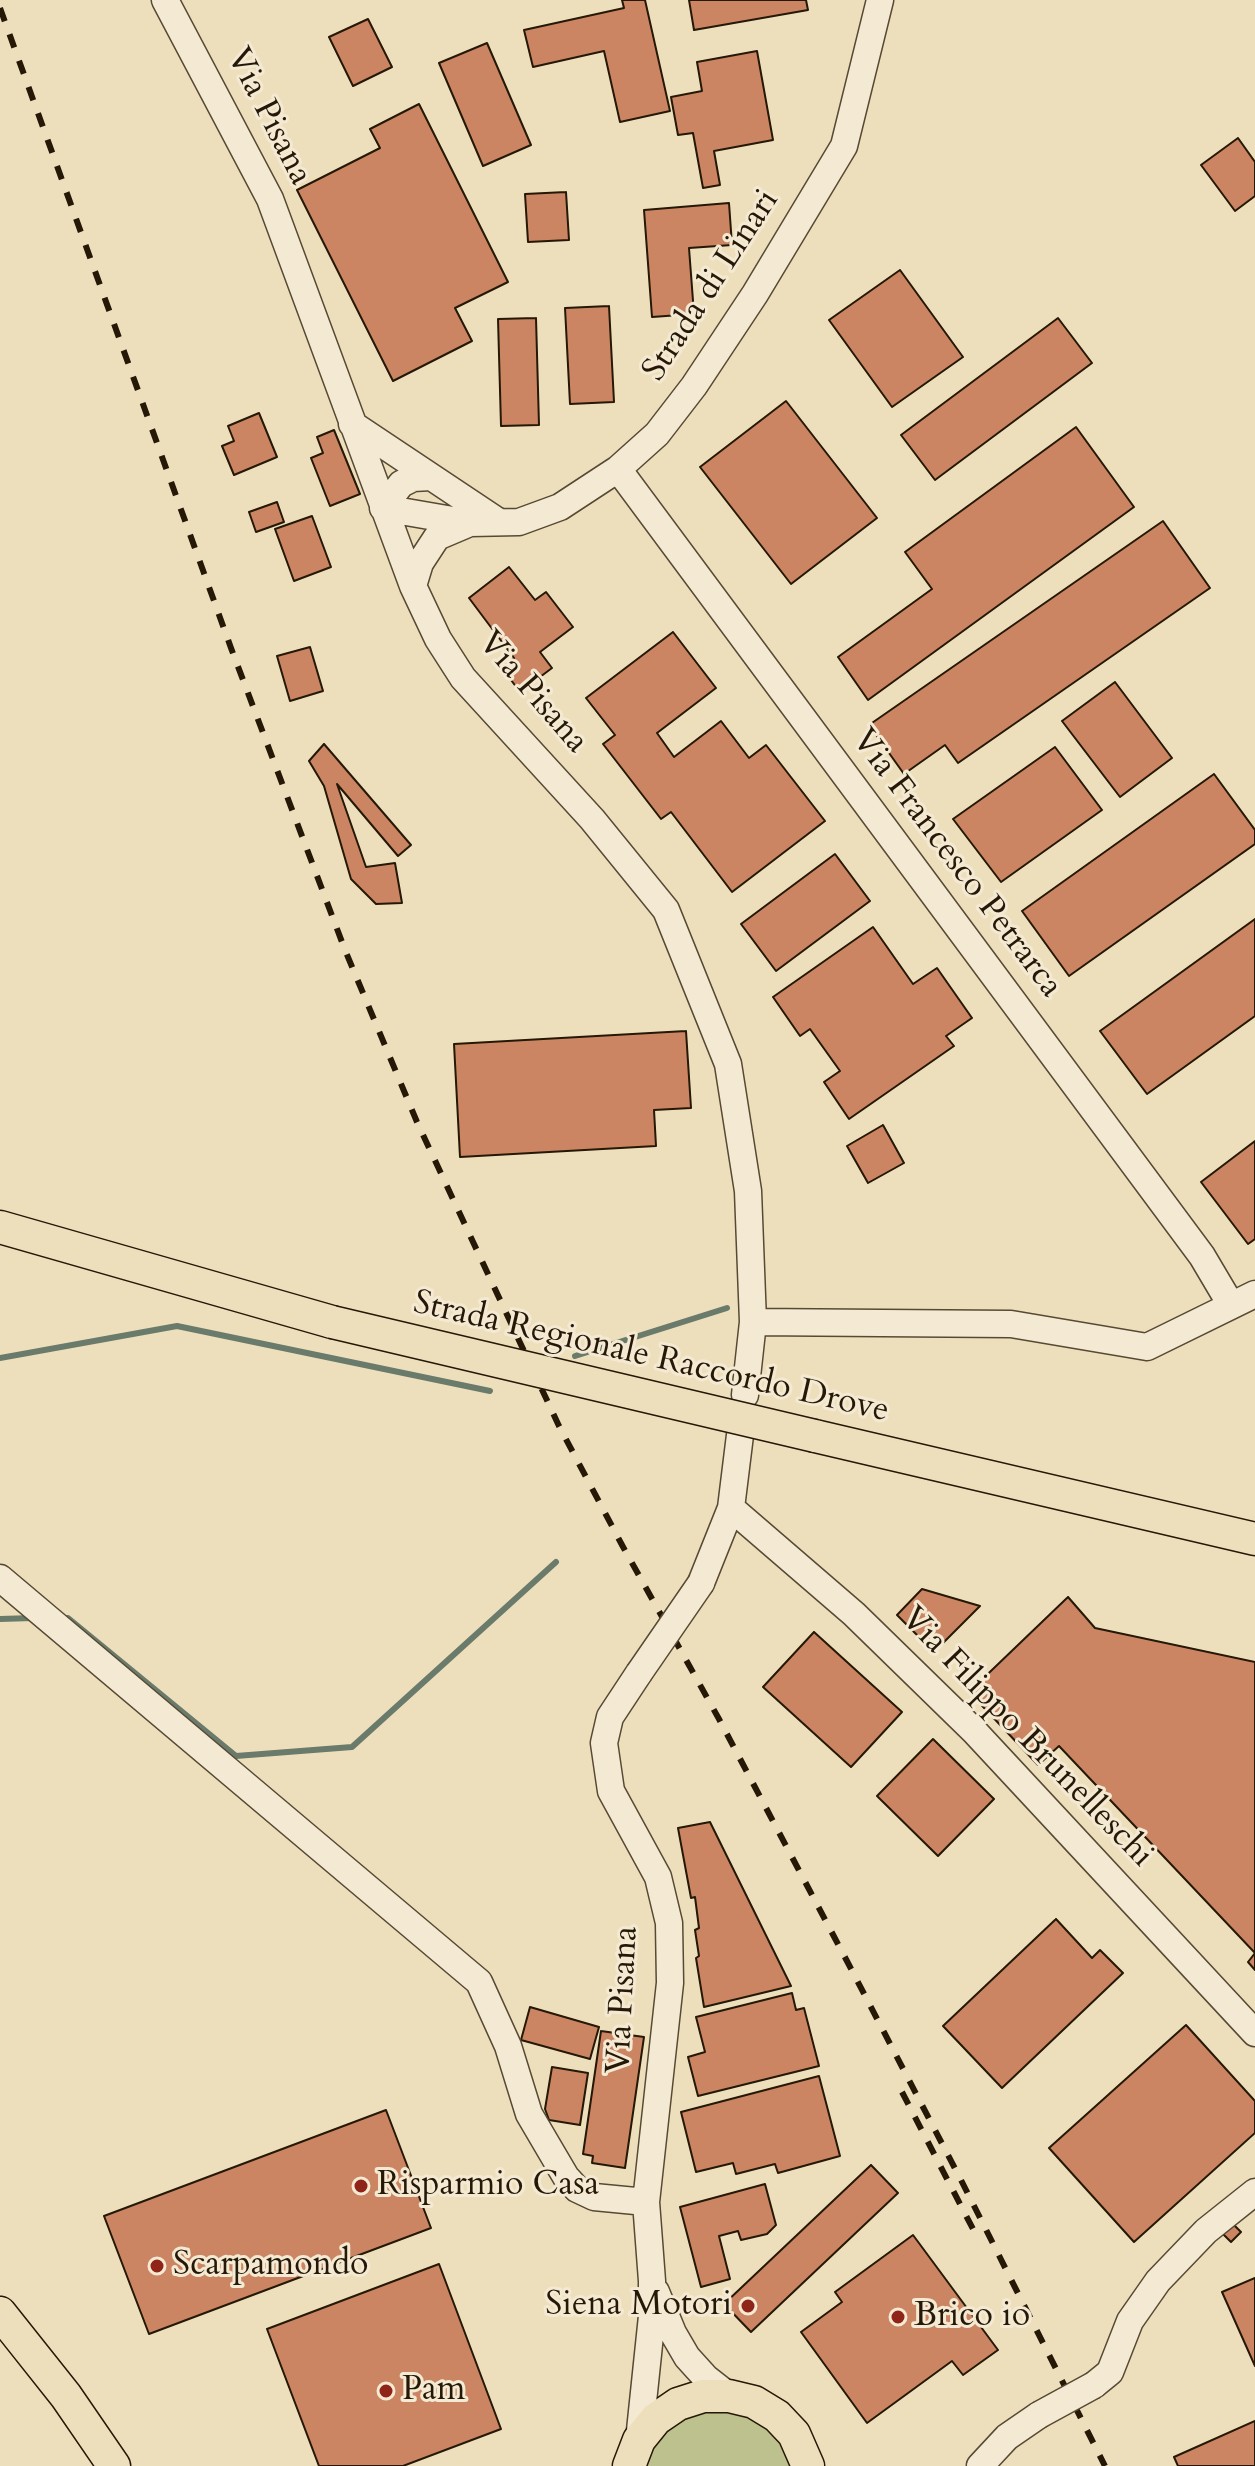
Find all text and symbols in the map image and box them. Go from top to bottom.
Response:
street label: Via Pisana [216,42,320,192]
street label: Strada di Linari [635,183,789,389]
street label: Via Pisana [468,624,596,762]
street label: Via Francesco Petrarca [842,722,1070,1006]
street label: Strada Regionale Raccordo Drove [409,1283,893,1433]
street label: Via Filippo Brunelleschi [891,1599,1161,1877]
street label: Via Pisana [600,1925,648,2075]
place label: Risparmio Casa [377,2166,599,2206]
marker: Risparmio Casa [352,2177,370,2195]
place label: Scarpamondo [173,2246,368,2286]
marker: Scarpamondo [148,2257,166,2275]
place label: Siena Motori [545,2286,732,2326]
marker: Siena Motori [739,2297,757,2315]
place label: Brico io [914,2297,1030,2337]
marker: Brico io [889,2308,907,2326]
place label: Pam [402,2371,466,2411]
marker: Pam [377,2382,395,2400]

